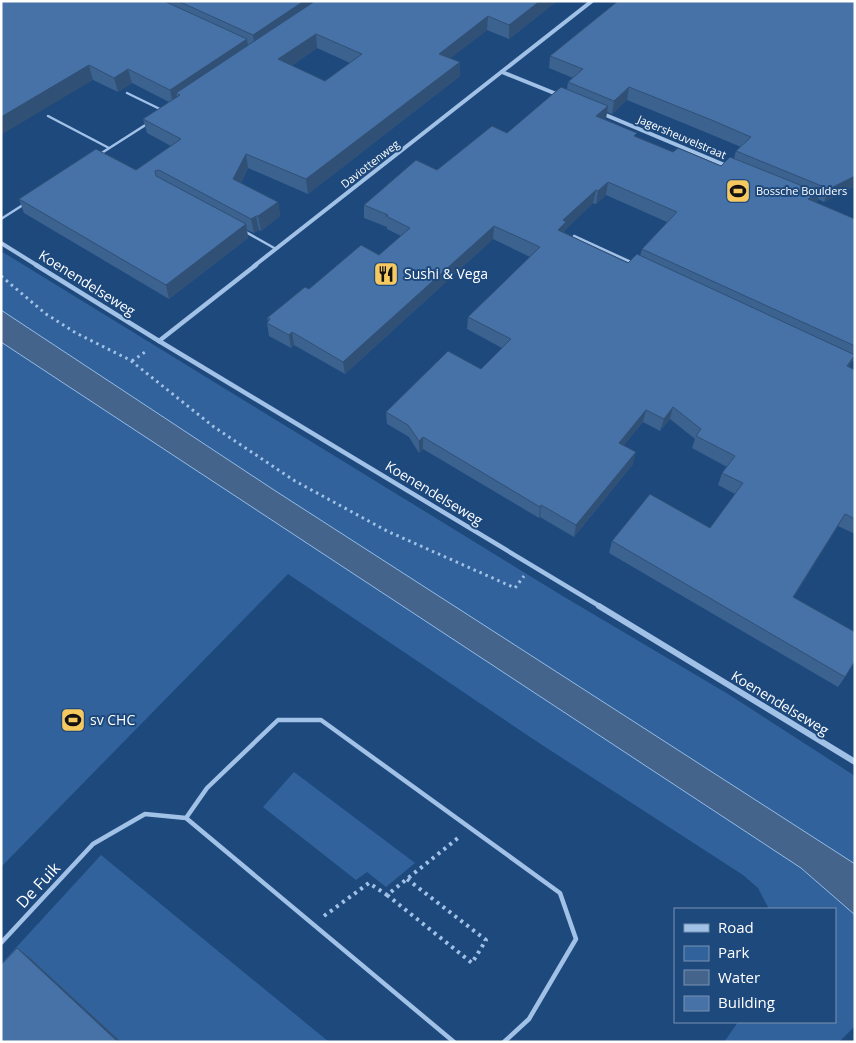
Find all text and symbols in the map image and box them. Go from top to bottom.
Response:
street label: Jagersheuvelstraat [635,111,729,162]
street label: Daviottenweg [337,136,402,191]
sports icon: Bossche Boulders [725,178,751,204]
place label: Bossche Boulders [756,183,847,198]
street label: Koenendelseweg [35,245,140,320]
restaurant icon: Sushi & Vega [373,261,399,287]
place label: Sushi & Vega [404,264,488,283]
street label: Koenendelseweg [382,456,487,529]
street label: Koenendelseweg [728,666,833,739]
sports icon: sv CHC [60,707,86,733]
place label: sv CHC [90,710,135,729]
street label: De Fuik [11,857,65,913]
legend [674,908,836,1023]
text: Road [718,917,754,937]
text: Park [718,942,749,962]
text: Water [718,967,760,987]
text: Building [718,992,775,1012]

